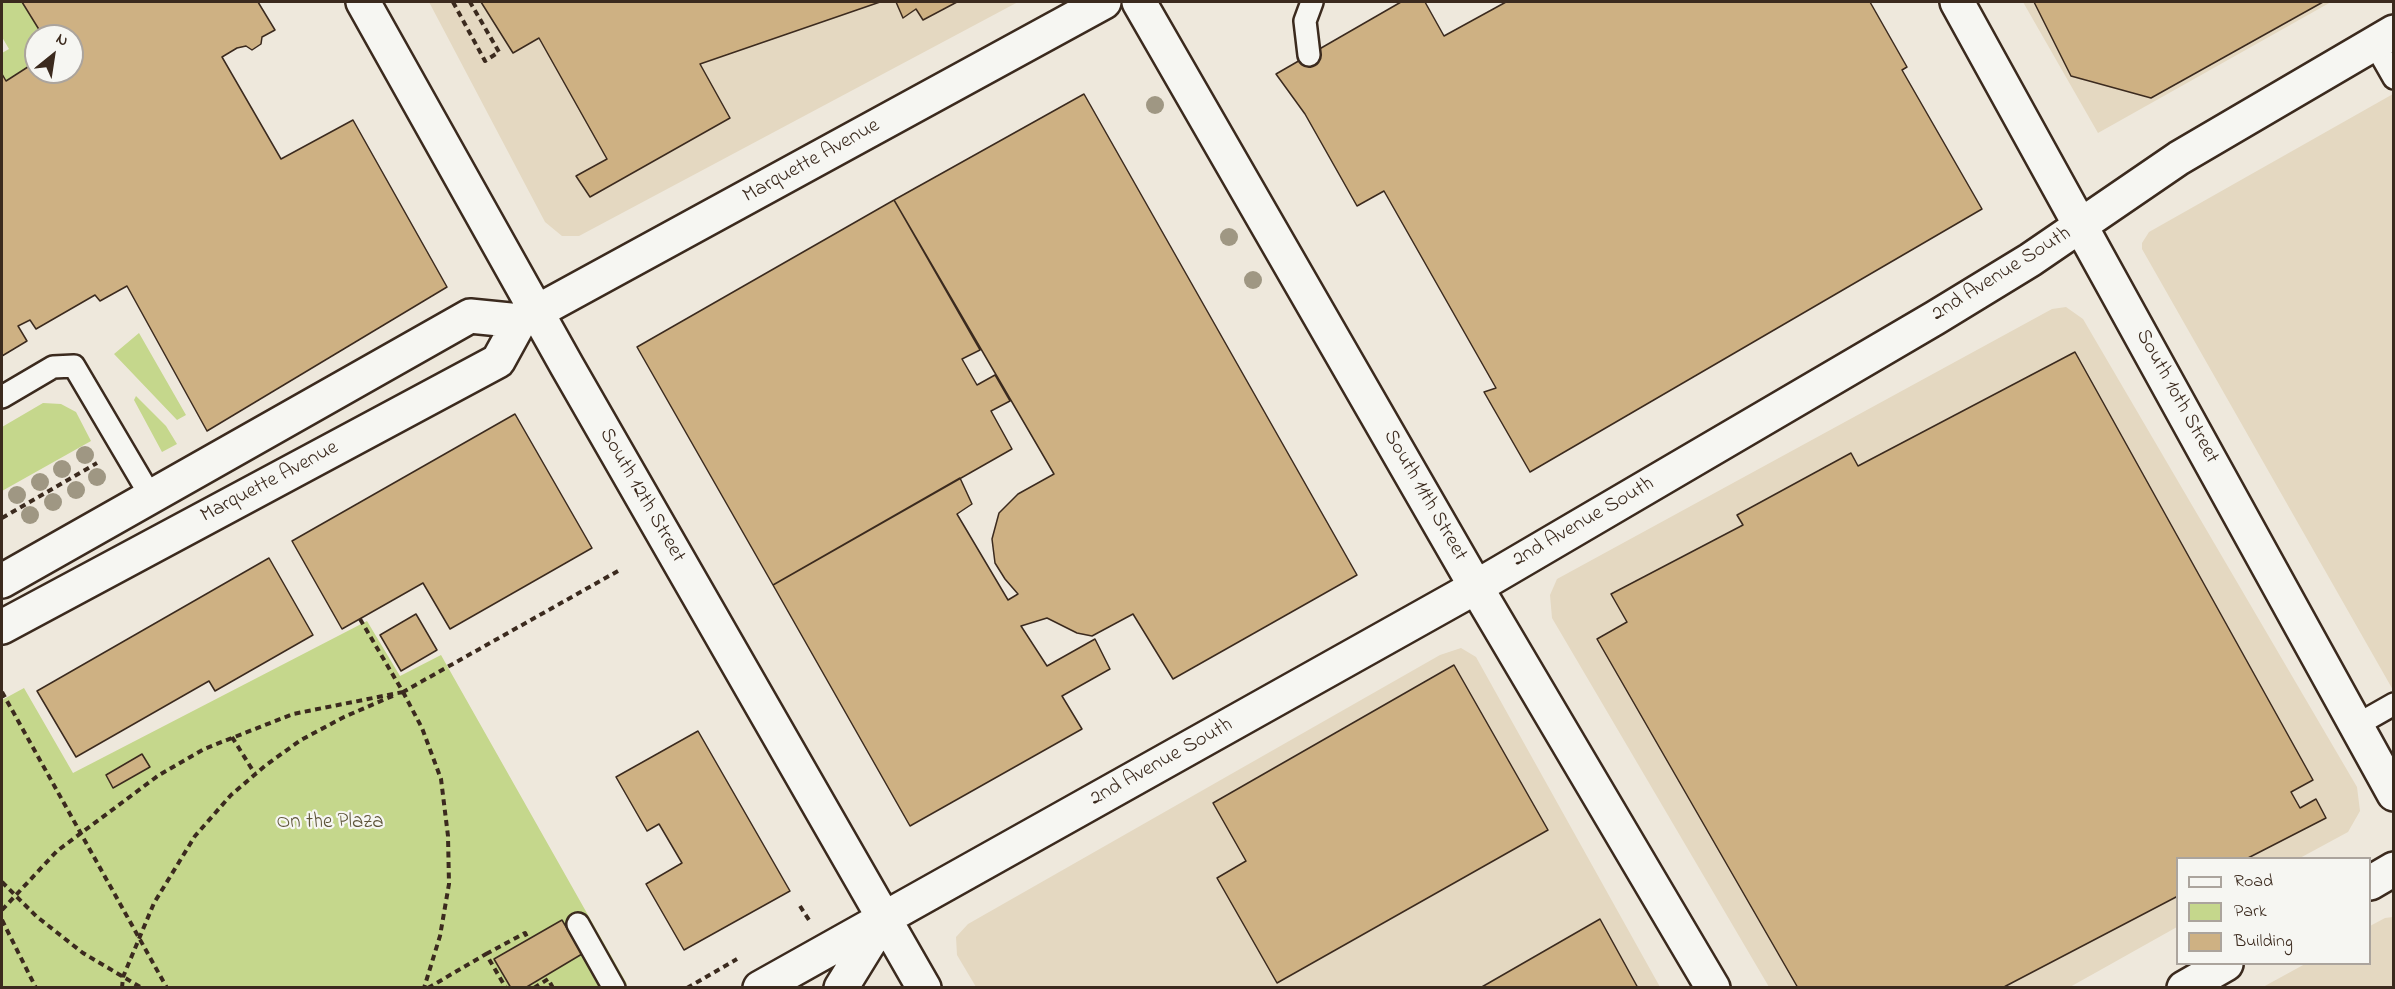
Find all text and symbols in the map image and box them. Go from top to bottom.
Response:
north arrow [24,24,84,84]
text: N [51,27,73,53]
street label: Marquette Avenue [739,114,885,210]
street label: 2nd Avenue South [1928,222,2076,328]
street label: South 10th Street [2129,325,2223,469]
street label: South 12th Street [592,424,690,568]
street label: South 11th Street [1376,426,1472,566]
street label: Marquette Avenue [197,436,343,530]
street label: 2nd Avenue South [1509,472,1659,574]
street label: 2nd Avenue South [1086,713,1238,813]
park label: On the Plaza [277,811,383,837]
legend [2176,857,2371,965]
text: Road [2234,869,2273,895]
text: Park [2234,899,2267,925]
text: Building [2234,929,2293,955]

